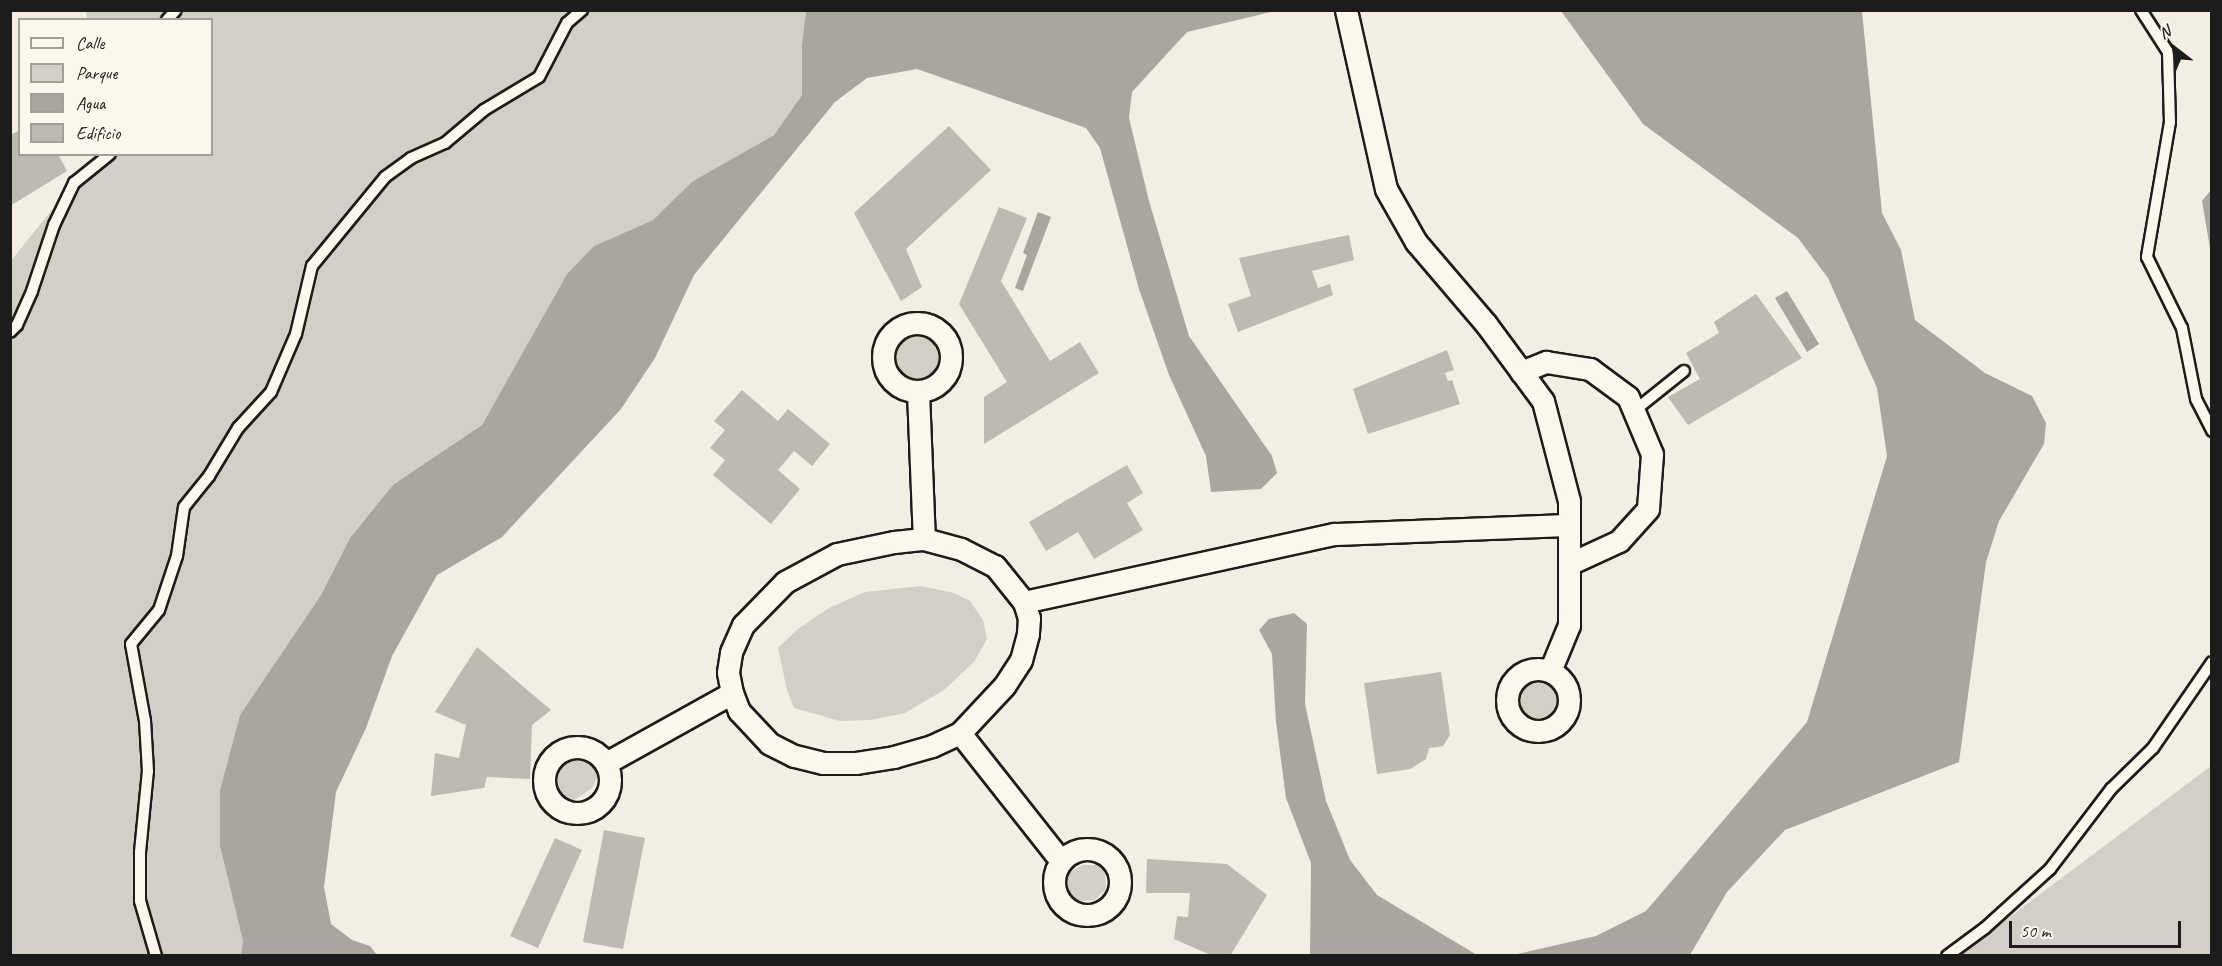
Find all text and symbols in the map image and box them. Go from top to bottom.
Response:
legend [18,18,213,156]
north arrow [2144,18,2204,78]
text: N [2155,21,2174,44]
text: Calle [76,32,104,54]
text: Parque [76,62,117,84]
text: Agua [76,92,105,114]
text: Edificio [76,122,120,144]
scale bar [2012,909,2184,947]
text: 50 m [2020,920,2051,942]

